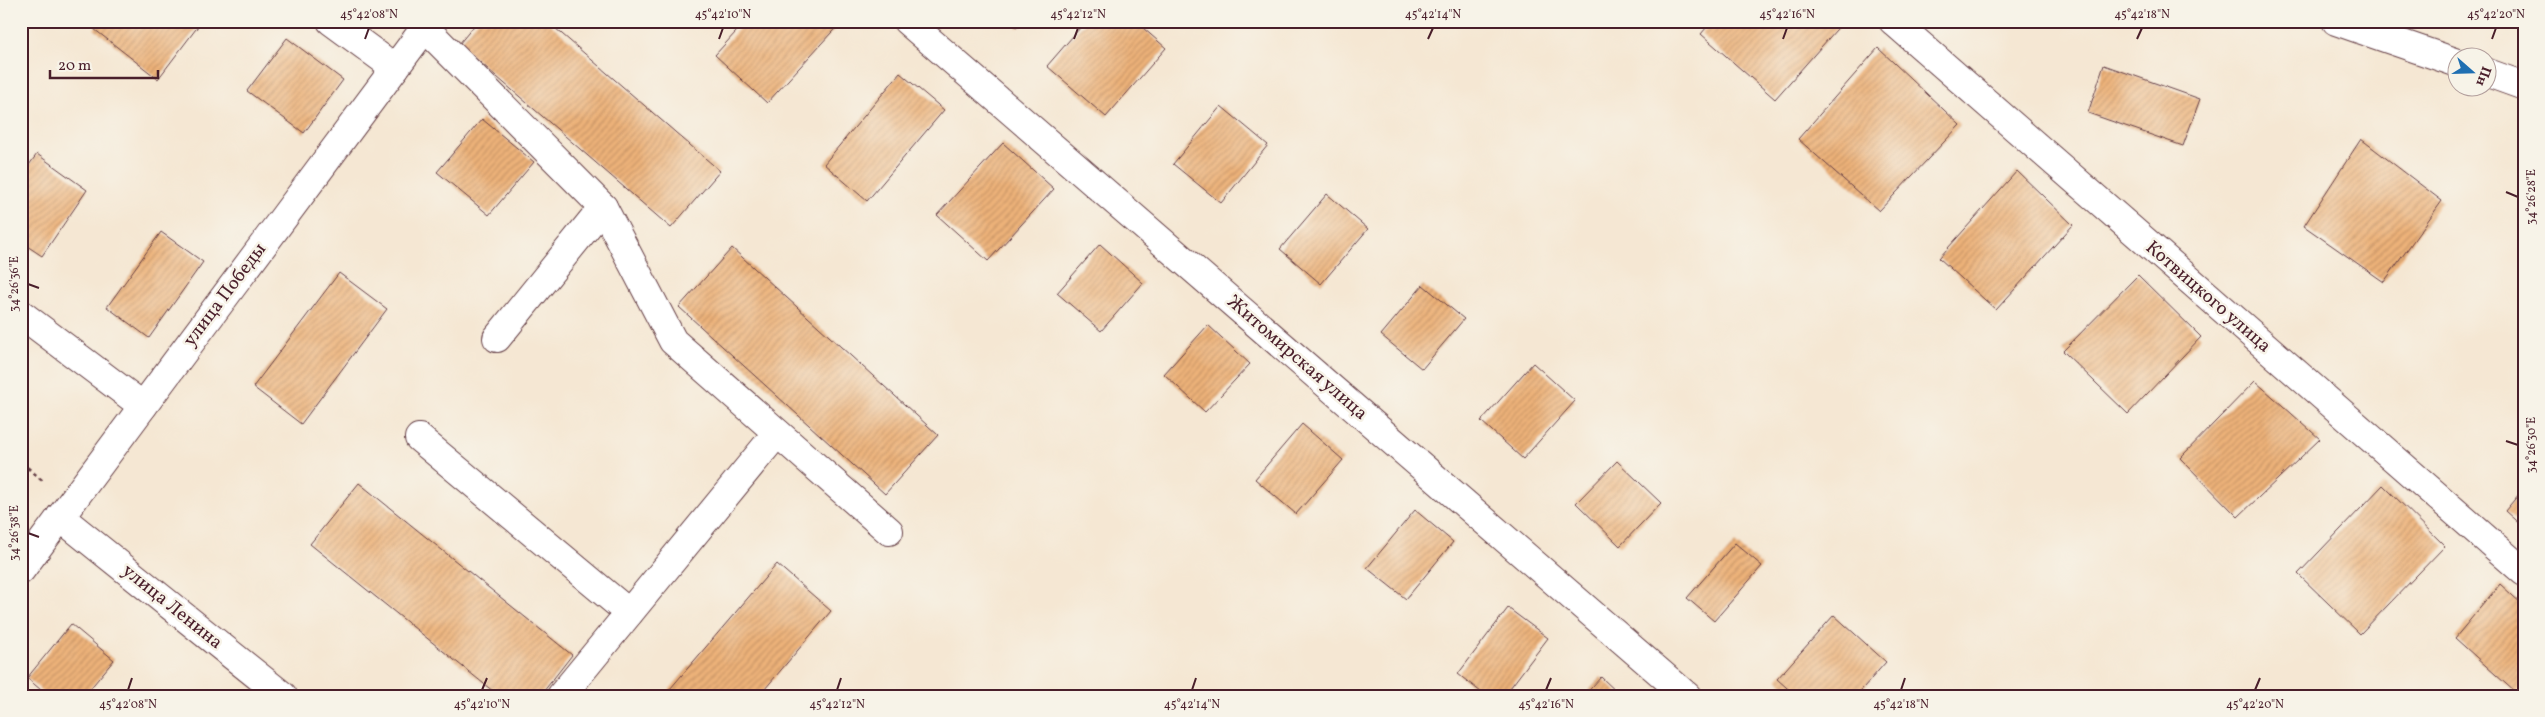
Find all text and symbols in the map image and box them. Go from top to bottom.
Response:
text: 45°42'08"N [340,7,398,23]
text: 45°42'10"N [695,7,751,23]
text: 45°42'12"N [1050,7,1106,23]
text: 45°42'14"N [1405,7,1461,23]
text: 45°42'16"N [1759,7,1815,23]
text: 45°42'18"N [2114,7,2170,23]
text: 45°42'20"N [2467,7,2525,23]
scale bar [50,48,158,80]
north arrow [2448,48,2498,98]
text: 20 m [58,56,91,77]
text: Пн [2470,63,2495,89]
text: 34°26'28"E [2524,169,2540,225]
street label: Котвицкого улица [2139,235,2277,359]
street label: улица Победы [177,238,273,352]
text: 34°26'36"E [7,256,23,312]
street label: Житомирская улица [1221,290,1373,426]
text: 34°26'30"E [2524,417,2540,473]
text: 34°26'38"E [7,505,23,561]
street label: улица Ленина [116,558,228,656]
text: 45°42'08"N [99,697,157,713]
text: 45°42'10"N [454,697,510,713]
text: 45°42'12"N [809,697,865,713]
text: 45°42'14"N [1164,697,1220,713]
text: 45°42'16"N [1518,697,1574,713]
text: 45°42'18"N [1873,697,1929,713]
text: 45°42'20"N [2226,697,2284,713]

